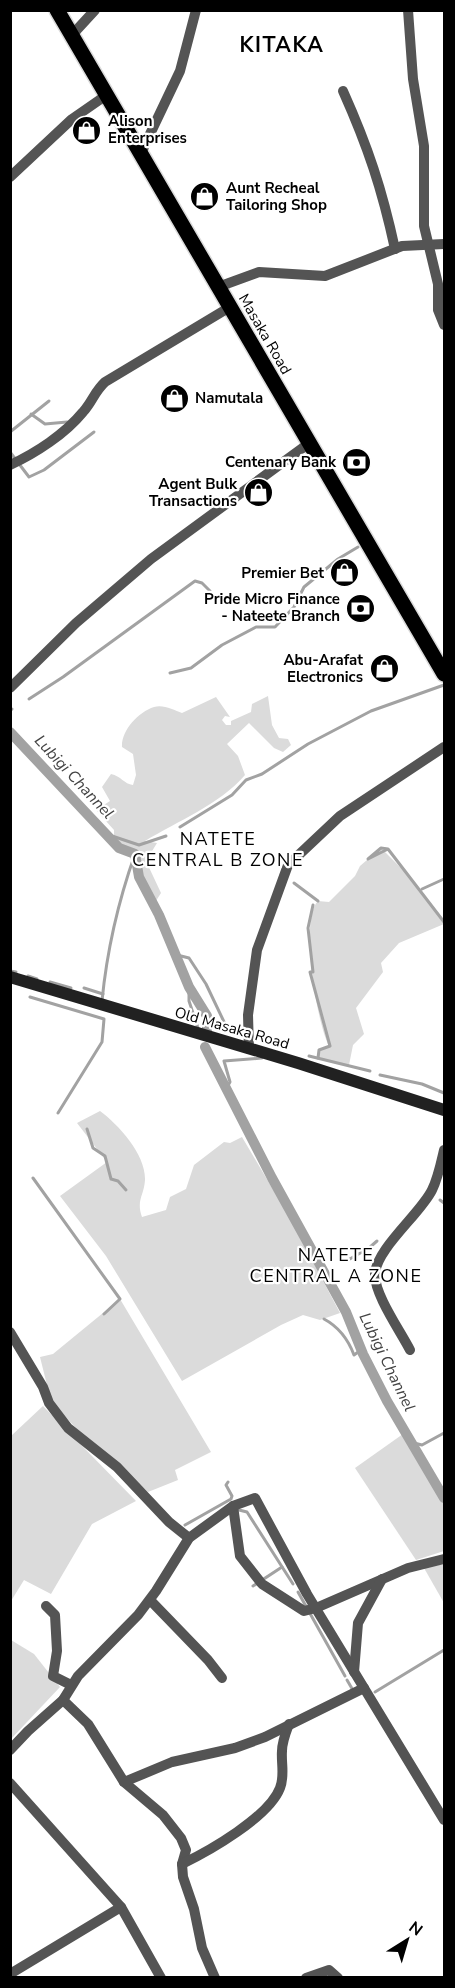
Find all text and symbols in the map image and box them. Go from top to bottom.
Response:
district label: KITAKA [240,31,324,59]
place label: Alison Enterprises [108,111,187,148]
shop icon: Alison Enterprises [71,114,103,146]
place label: Aunt Recheal Tailoring Shop [226,178,327,215]
shop icon: Aunt Recheal Tailoring Shop [189,181,221,213]
street label: Masaka Road [234,290,296,378]
shop icon: Namutala [158,382,190,414]
place label: Namutala [195,388,263,408]
bank icon: Centenary Bank [341,446,373,478]
place label: Centenary Bank [225,452,337,472]
place label: Agent Bulk Transactions [149,474,238,511]
shop icon: Agent Bulk Transactions [242,477,274,509]
shop icon: Premier Bet [329,557,361,589]
place label: Premier Bet [241,563,324,583]
place label: Pride Micro Finance - Nateete Branch [204,589,340,626]
bank icon: Pride Micro Finance - Nateete Branch [345,592,377,624]
place label: Abu-Arafat Electronics [283,650,363,687]
shop icon: Abu-Arafat Electronics [368,653,400,685]
water label: Lubigi Channel [29,730,119,824]
district label: NATETE CENTRAL B ZONE [132,827,304,872]
street label: Old Masaka Road [172,1002,292,1054]
district label: NATETE CENTRAL A ZONE [250,1243,422,1288]
water label: Lubigi Channel [354,1309,421,1415]
north arrow [377,1910,437,1970]
text: N [404,1916,427,1941]

